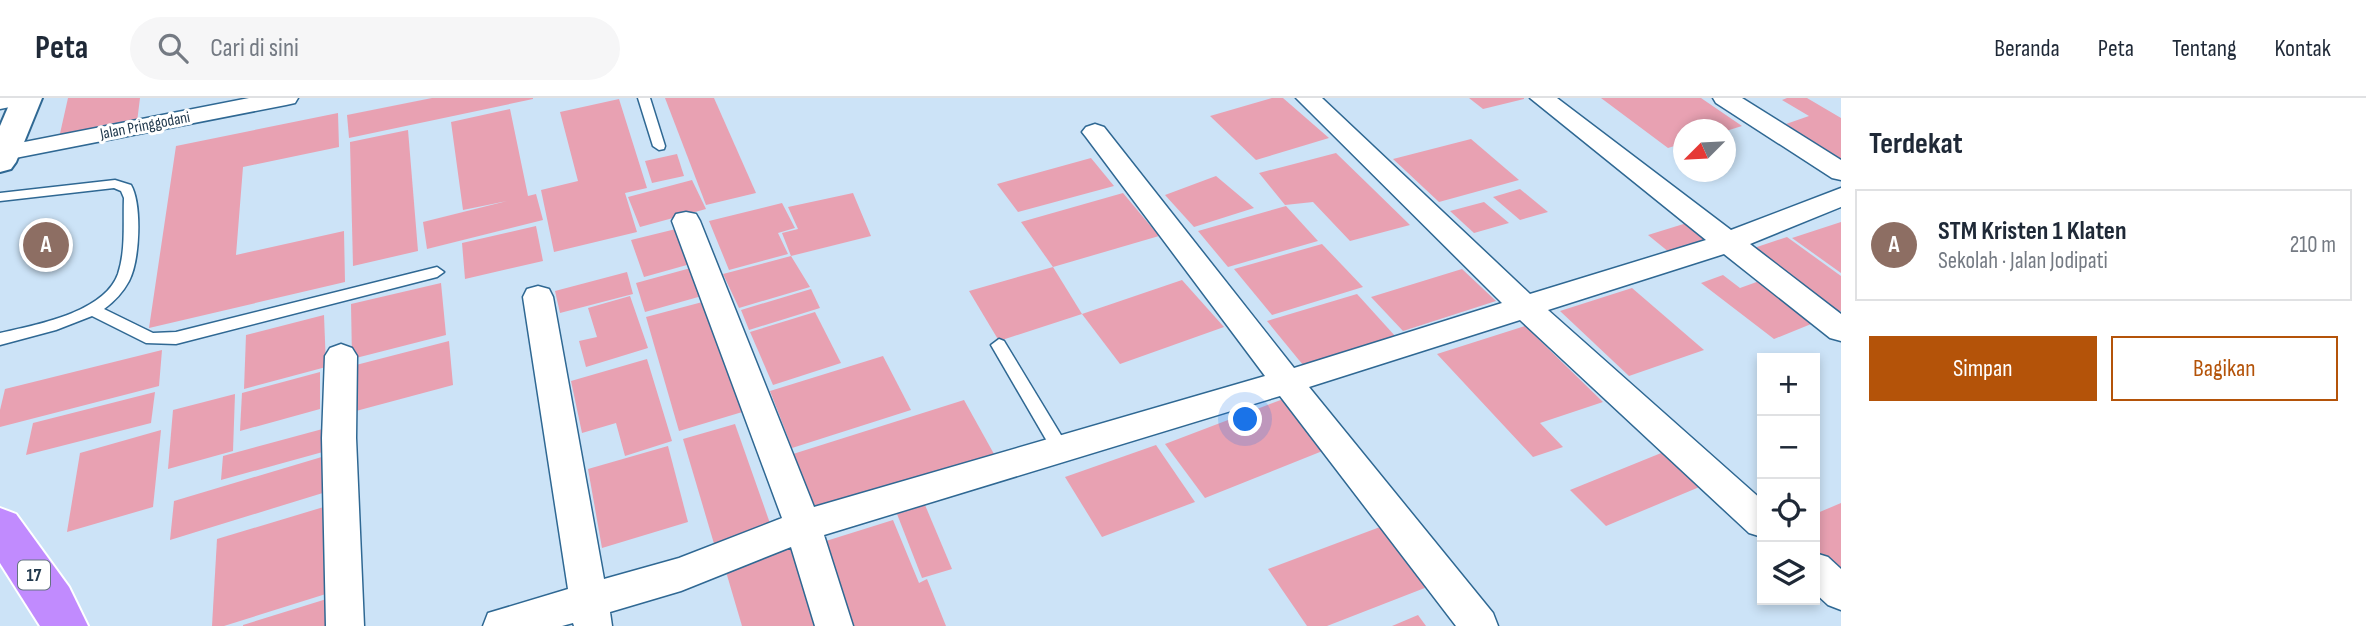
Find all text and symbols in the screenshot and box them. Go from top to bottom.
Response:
search box [130,17,620,80]
text: Peta [35,28,88,68]
icon: search [154,29,192,67]
text: Cari di sini [210,33,299,64]
text: Beranda [1994,34,2060,63]
text: Peta [2098,34,2134,63]
text: Tentang [2172,34,2237,63]
text: Kontak [2275,34,2331,63]
street label: Jalan Pringgodani [97,108,192,144]
north arrow [1673,119,1736,182]
text: Terdekat [1869,126,1963,162]
text: STM Kristen 1 Klaten [1938,216,2127,247]
pin: A [23,219,69,271]
text: A [1889,231,1899,259]
text: 210 m [2290,231,2336,259]
text: Sekolah · Jalan Jodipati [1938,247,2108,275]
button: Simpan [1869,336,2097,401]
button: Bagikan [2111,336,2338,401]
map controls [1757,353,1820,605]
button: + [1757,353,1820,416]
your location [1228,402,1262,436]
button: − [1757,416,1820,479]
button: locate [1757,479,1820,542]
button: layers [1757,542,1820,605]
road number: 17 [18,560,50,589]

